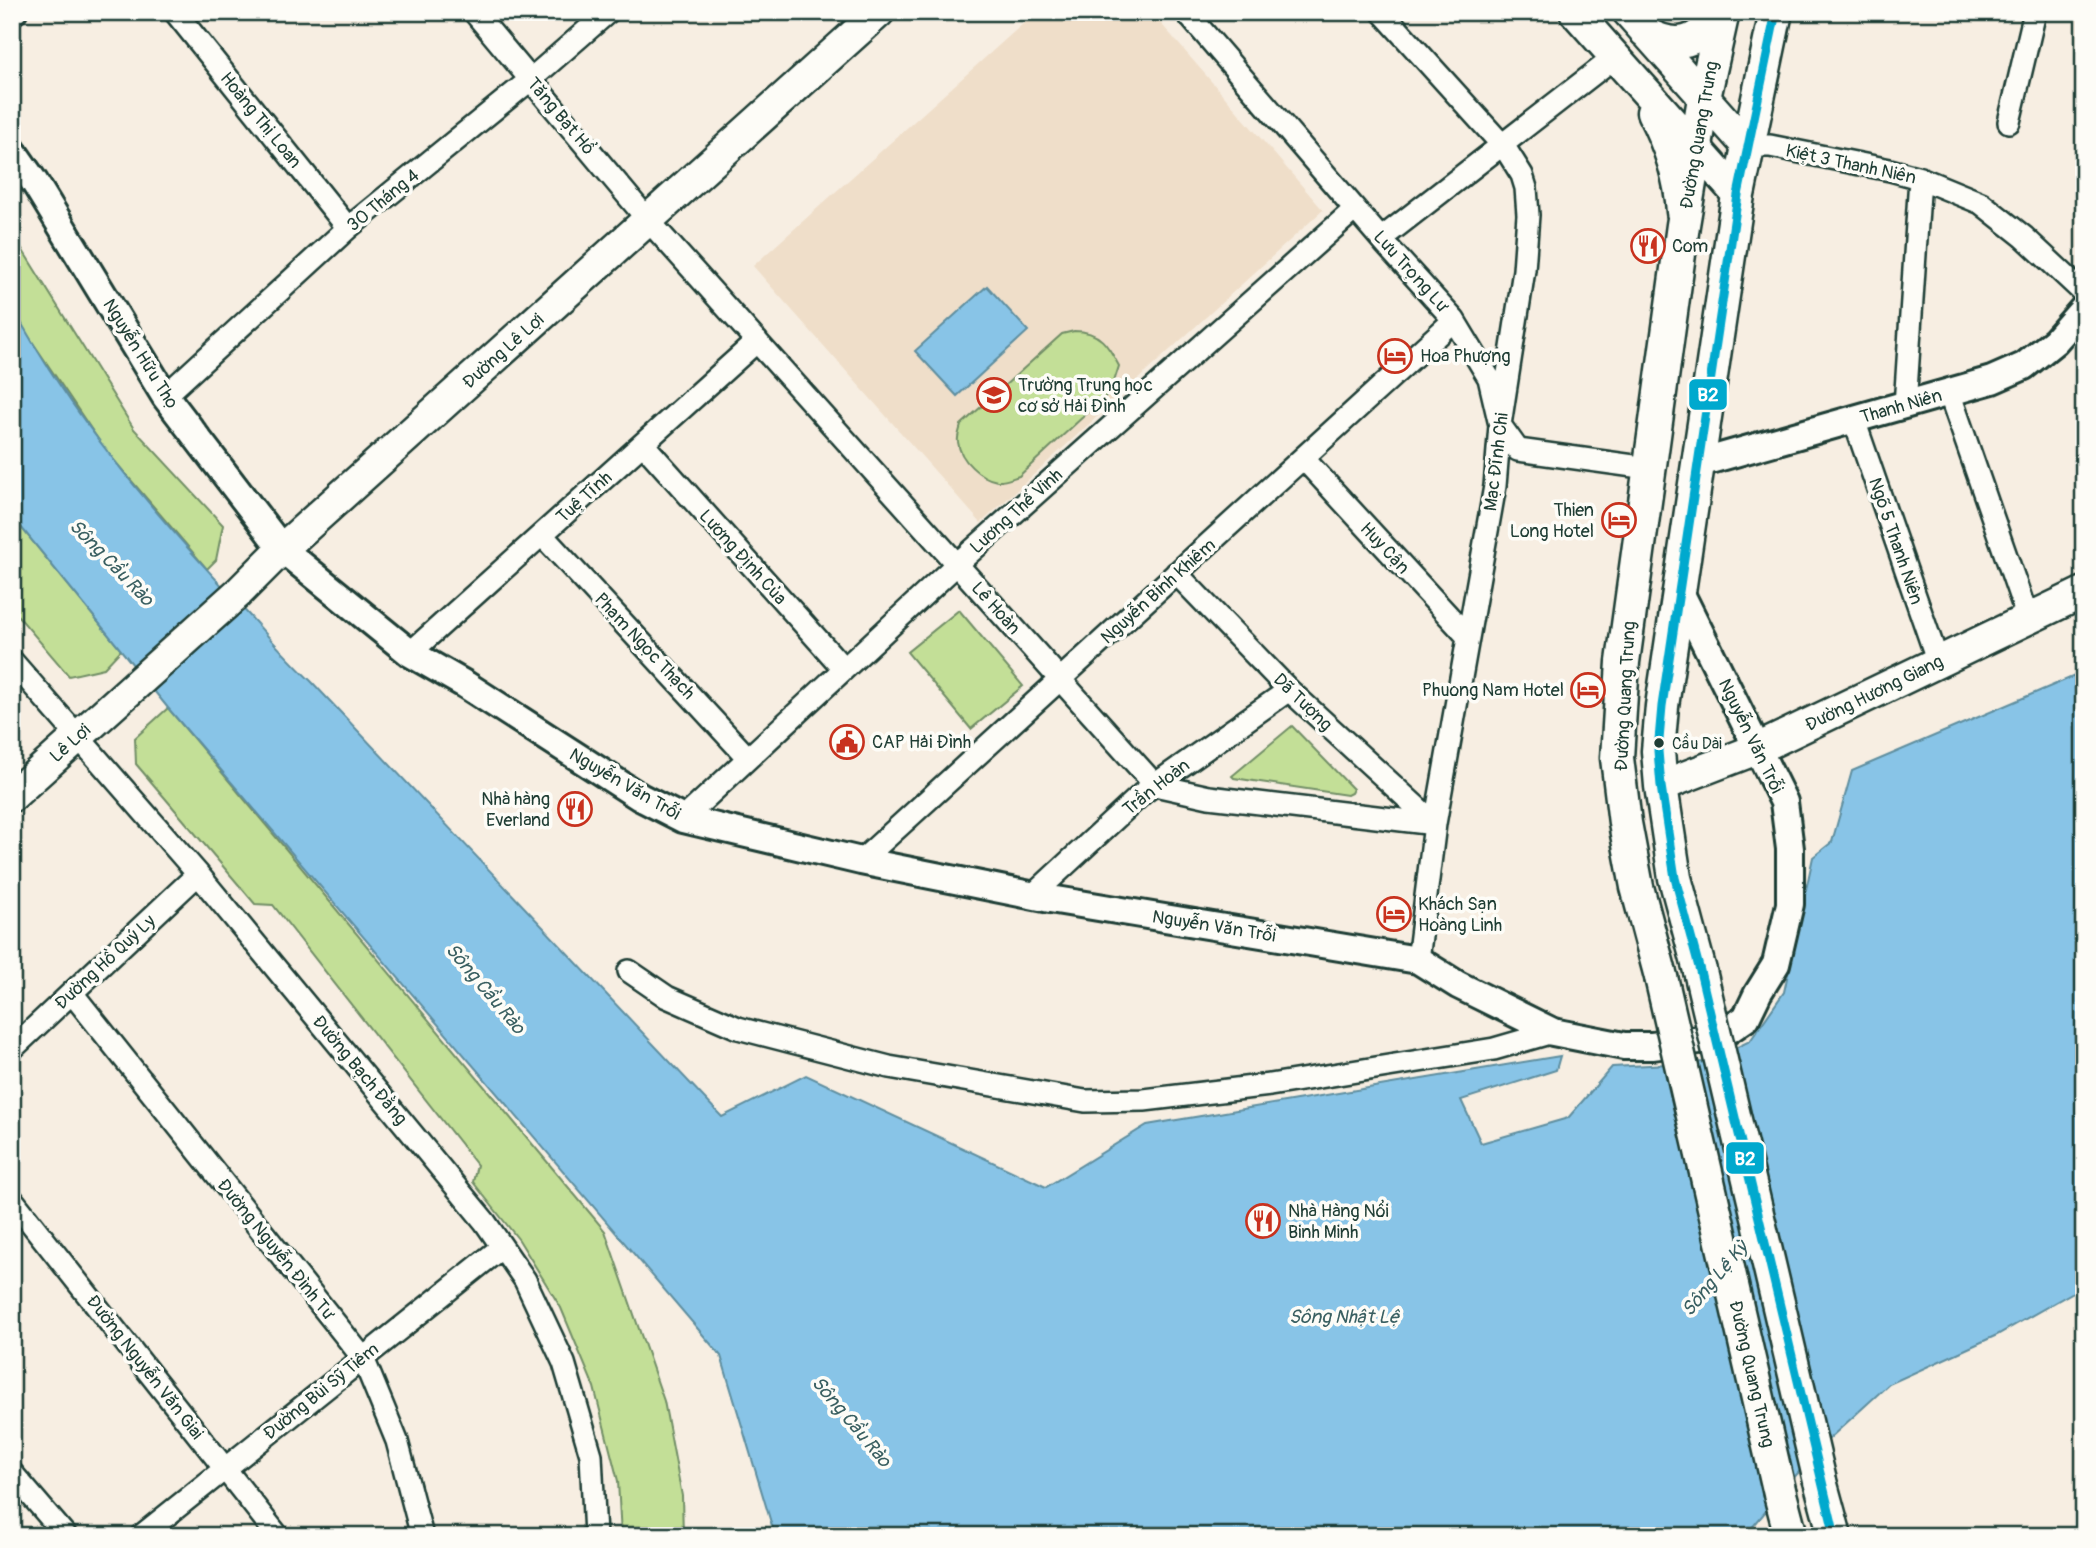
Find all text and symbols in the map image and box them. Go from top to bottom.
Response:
street label: Đường Quang Trung [1675,59,1724,211]
street label: Hoàng Thị Loan [215,68,306,173]
street label: Tăng Bạt Hổ [522,72,601,160]
street label: Kiệt 3 Thanh Niên [1784,139,1918,190]
street label: 30 Tháng 4 [342,164,425,237]
street label: Lưu Trọng Lư [1368,226,1454,318]
restaurant icon: Com [1629,227,1667,265]
place label: Com [1672,235,1708,258]
street label: Nguyễn Hữu Thọ [97,295,184,414]
street label: Đường Lê Lợi [458,309,549,394]
hotel icon: Hoa Phượng [1376,337,1414,375]
place label: Hoa Phượng [1420,345,1511,368]
place label: Trường Trung học cơ sở Hải Đình [1018,374,1153,418]
school or university icon: Trường Trung học cơ sở Hải Đình [975,376,1013,414]
line badge: B2 [1688,378,1728,411]
text: B2 [1697,383,1719,407]
street label: Thanh Niên [1858,384,1945,429]
street label: Mạc Đĩnh Chi [1479,412,1514,513]
street label: Lương Thế Vinh [965,464,1067,559]
street label: Tuệ Tĩnh [552,466,617,528]
street label: Ngõ 5 Thanh Niên [1863,475,1928,608]
place label: Thien Long Hotel [1510,499,1594,543]
hotel icon: Thien Long Hotel [1600,501,1638,539]
street label: Lương Định Của [694,505,791,610]
water label: Sông Cầu Rào [64,514,160,612]
street label: Huy Cận [1355,518,1414,579]
street label: Nguyễn Bỉnh Khiêm [1096,534,1221,649]
street label: Lê Hoàn [966,577,1025,639]
street label: Phạm Ngọc Thạch [589,588,700,704]
street label: Đường Quang Trung [1610,621,1641,772]
street label: Đường Hương Giang [1801,650,1947,737]
street label: Dã Tượng [1268,669,1337,736]
hotel icon: Phuong Nam Hotel [1569,671,1607,709]
street label: Nguyễn Văn Trỗi [1713,675,1788,797]
place label: Phuong Nam Hotel [1422,679,1564,702]
street label: Lê Lợi [45,719,96,768]
public building icon: CAP Hải Đình [828,723,866,761]
place label: CAP Hải Đình [872,731,971,754]
place label: Cầu Dài [1672,733,1722,754]
marker: Cầu Dài [1652,736,1666,750]
street label: Nguyễn Văn Trỗi [565,743,684,826]
street label: Trần Hoàn [1118,753,1194,821]
place label: Nhà hàng Everland [481,788,550,832]
restaurant icon: Nhà hàng Everland [556,790,594,828]
place label: Khách Sạn Hoàng Linh [1418,893,1502,937]
hotel icon: Khách Sạn Hoàng Linh [1375,895,1413,933]
street label: Nguyễn Văn Trỗi [1151,905,1277,948]
street label: Đường Hồ Quý Ly [50,910,161,1015]
water label: Sông Cầu Rào [440,938,531,1040]
street label: Đường Bạch Đằng [307,1010,413,1130]
line badge: B2 [1725,1141,1765,1175]
text: B2 [1734,1147,1756,1171]
street label: Đường Nguyễn Đình Tư [212,1174,340,1326]
place label: Nhà Hàng Nổi Binh Minh [1288,1199,1389,1244]
restaurant icon: Nhà Hàng Nổi Binh Minh [1244,1202,1282,1240]
water label: Sông Lệ Kỳ [1677,1234,1755,1321]
street label: Đường Nguyễn Văn Giai [81,1290,208,1444]
street label: Đường Quang Trung [1723,1298,1780,1450]
water label: Sông Nhật Lệ [1289,1305,1401,1329]
street label: Đường Bùi Sỹ Tiêm [259,1338,384,1445]
water label: Sông Cầu Rào [806,1371,897,1473]

